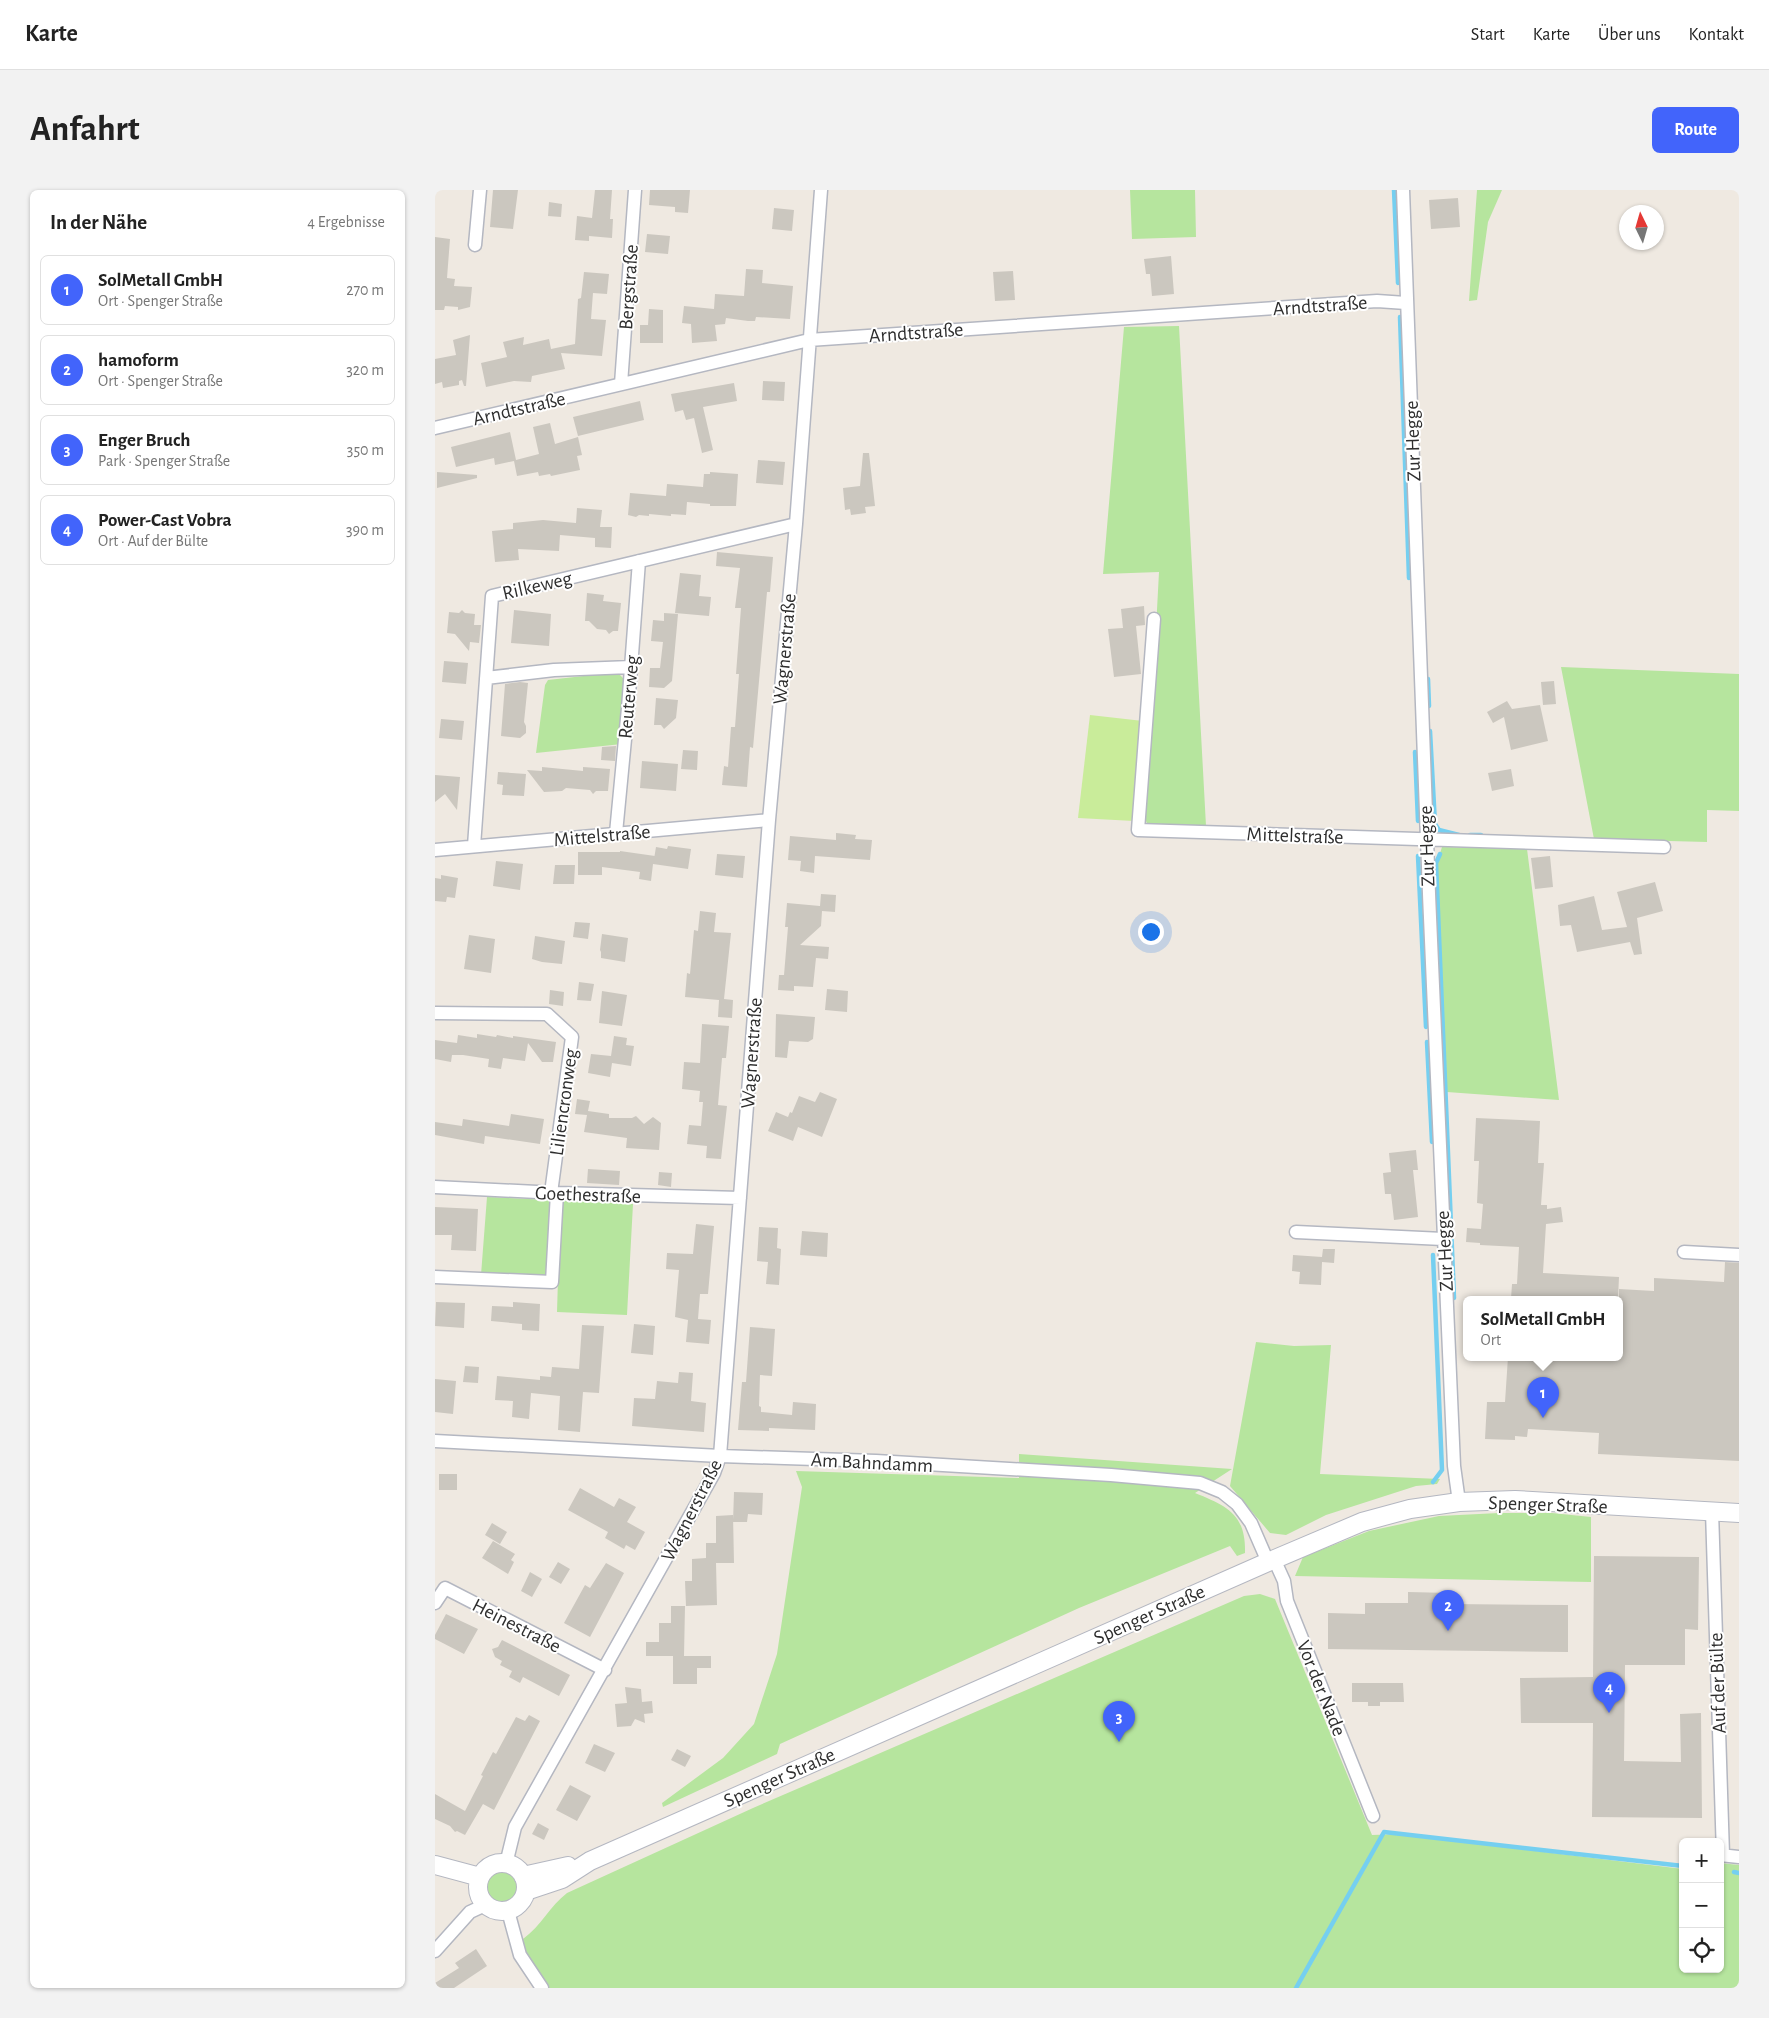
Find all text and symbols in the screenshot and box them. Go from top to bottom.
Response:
text: Karte [25,22,78,46]
text: Start [1471,26,1505,44]
text: Karte [1533,26,1570,44]
text: Über uns [1598,26,1661,44]
text: Kontakt [1689,26,1744,44]
button: Route [1652,107,1739,153]
text: Anfahrt [30,112,140,147]
north arrow [1619,205,1664,250]
text: In der Nähe [50,212,147,233]
text: 4 Ergebnisse [307,214,385,230]
street label: Bergstraße [616,244,642,330]
text: SolMetall GmbH [98,271,223,290]
text: 1 [64,282,70,298]
text: 270 m [346,282,384,298]
text: Ort · Spenger Straße [98,293,223,309]
street label: Arndtstraße [1272,293,1368,319]
street label: Arndtstraße [868,320,964,346]
text: hamoform [98,351,179,370]
text: 2 [63,362,71,378]
text: 320 m [346,362,384,378]
text: Ort · Spenger Straße [98,373,223,389]
street label: Arndtstraße [471,389,567,429]
street label: Zur Hegge [1402,400,1424,482]
text: Enger Bruch [98,431,190,450]
text: 3 [64,442,70,458]
text: 350 m [347,442,384,458]
text: Park · Spenger Straße [98,453,230,469]
text: Power-Cast Vobra [98,511,232,530]
text: 4 [63,522,71,538]
text: 390 m [346,522,384,538]
text: Ort · Auf der Bülte [98,533,208,549]
street label: Rilkeweg [500,568,574,604]
street label: Wagnerstraße [770,593,800,705]
street label: Reuterweg [615,654,643,740]
street label: Zur Hegge [1416,805,1438,887]
street label: Mittelstraße [553,822,651,850]
street label: Mittelstraße [1246,824,1344,848]
your location [1138,919,1164,945]
street label: Wagnerstraße [738,997,766,1109]
street label: Liliencronweg [547,1047,581,1157]
street label: Goethestraße [535,1183,641,1207]
street label: Zur Hegge [1433,1210,1457,1292]
popup [1463,1296,1623,1361]
text: SolMetall GmbH [1481,1310,1605,1329]
text: Ort [1481,1332,1501,1348]
pin: 1 [1527,1377,1559,1418]
street label: Am Bahndamm [810,1450,934,1476]
street label: Wagnerstraße [658,1456,726,1565]
street label: Spenger Straße [1488,1493,1608,1517]
street label: Spenger Straße [1091,1581,1208,1648]
pin: 2 [1432,1590,1464,1631]
street label: Heinestraße [469,1595,564,1657]
street label: Auf der Bülte [1706,1632,1730,1734]
street label: Vor der Nade [1293,1638,1349,1739]
pin: 4 [1593,1672,1625,1713]
pin: 3 [1103,1701,1135,1742]
street label: Spenger Straße [721,1744,838,1811]
map controls [1679,1838,1724,1973]
button: + [1679,1838,1724,1883]
button: − [1679,1883,1724,1928]
button: locate [1679,1928,1724,1973]

